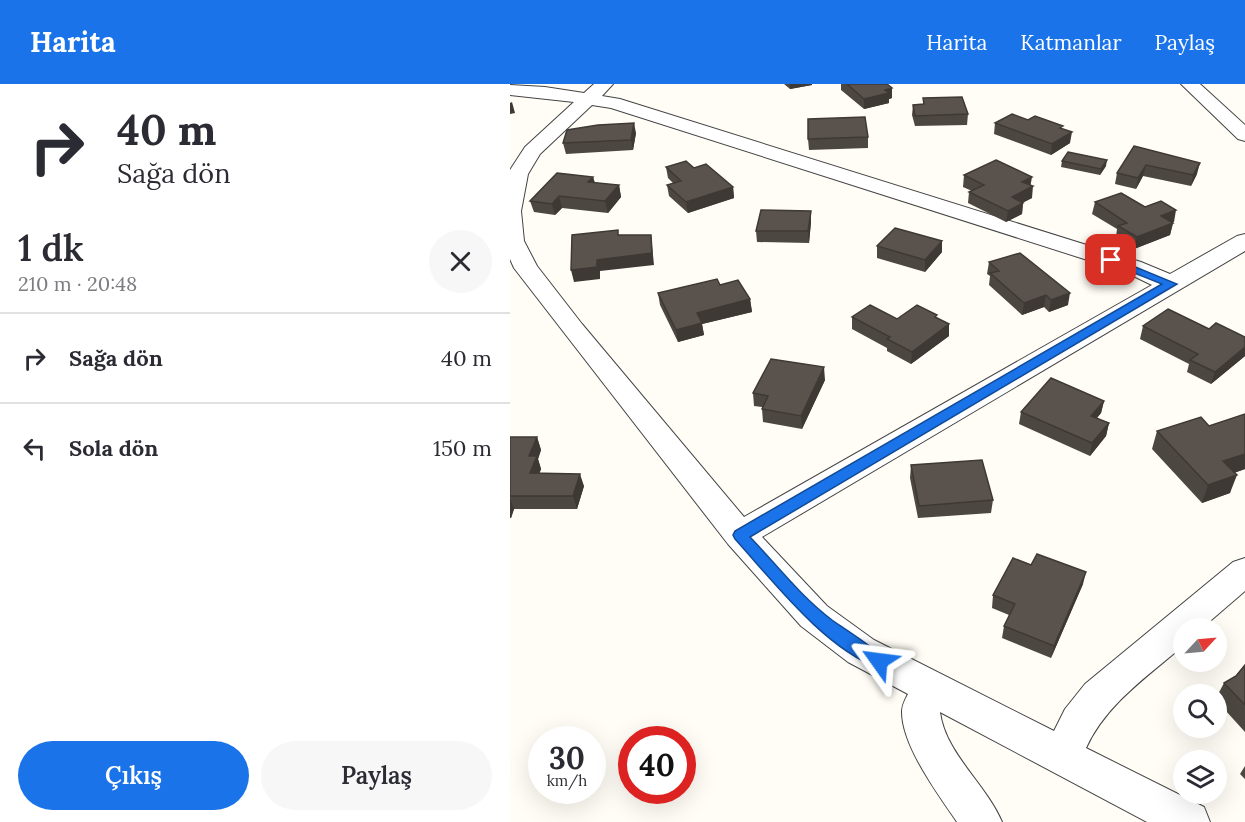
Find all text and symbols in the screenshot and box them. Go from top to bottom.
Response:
text: Harita [30,24,116,60]
text: Harita [926,29,987,56]
text: Katmanlar [1020,29,1122,56]
text: Paylaş [1155,29,1215,56]
text: 40 m [117,103,216,157]
icon: right [18,108,96,186]
text: Sağa dön [117,156,231,190]
text: 1 dk [18,225,84,271]
button: close [429,230,492,293]
pin [1085,234,1136,285]
icon: arrive [1094,243,1127,276]
text: 210 m · 20:48 [18,271,137,296]
icon: right [18,342,51,375]
text: Sağa dön [69,344,163,372]
text: 40 m [441,344,492,372]
icon: left [18,432,51,465]
text: Sola dön [69,434,158,462]
text: 150 m [433,434,492,462]
north arrow [1173,618,1227,672]
map controls [1173,618,1227,804]
position arrow [847,629,911,693]
button: search [1173,684,1227,738]
speed limit sign: 40 [618,726,696,804]
text: 30 [549,739,585,777]
button: Çıkış [18,741,249,810]
button: Paylaş [261,741,492,810]
button: layers [1173,750,1227,804]
text: km/h [547,771,587,790]

